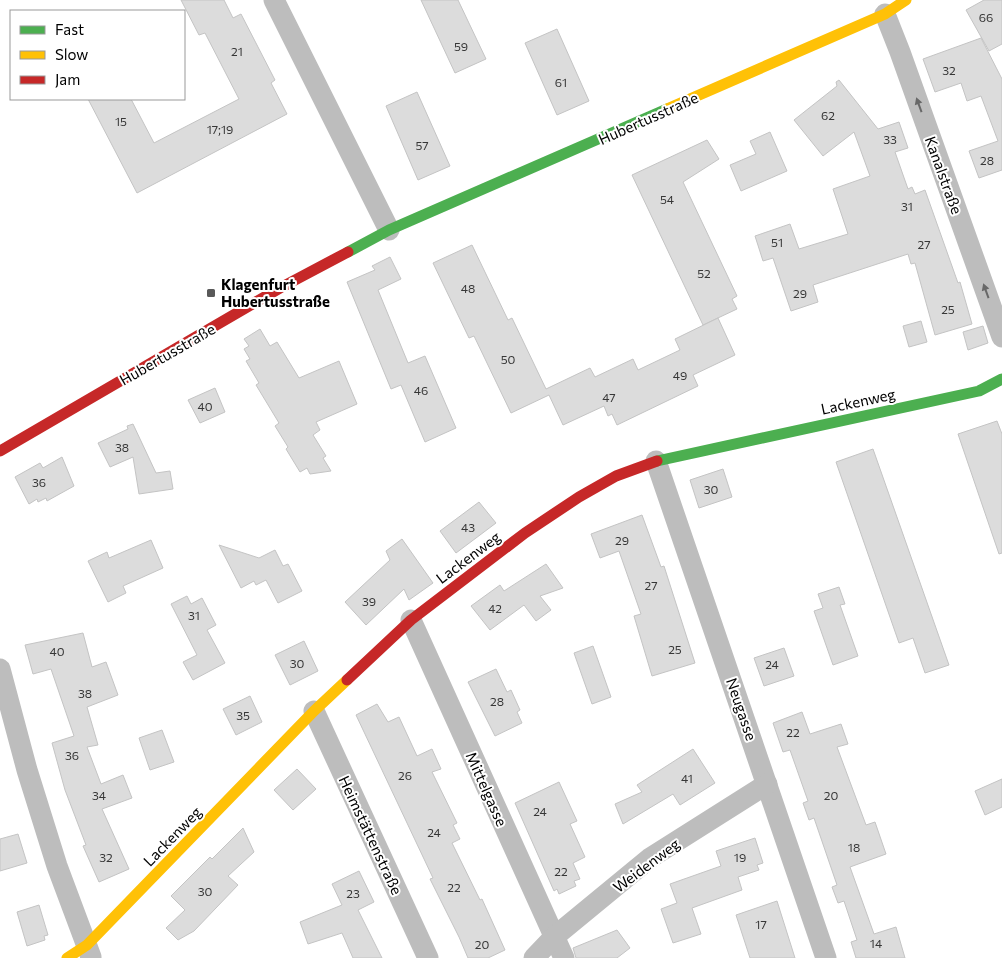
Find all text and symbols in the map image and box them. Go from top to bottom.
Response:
legend [10,10,185,100]
house number: 66 [979,10,993,24]
text: Fast [55,20,84,38]
house number: 59 [454,39,468,53]
house number: 21 [231,44,243,58]
text: Slow [55,45,88,63]
house number: 32 [942,63,956,77]
text: Jam [55,70,80,88]
house number: 61 [555,75,567,89]
street label: Hubertusstraße [595,88,701,148]
one-way arrow [915,97,923,112]
house number: 62 [821,108,835,122]
house number: 15 [115,114,127,128]
house number: 17;19 [207,122,233,137]
house number: 33 [883,132,897,146]
street label: Kanalstraße [922,133,966,217]
house number: 57 [415,138,429,152]
house number: 28 [980,153,994,167]
house number: 54 [660,192,674,206]
house number: 31 [901,199,913,213]
house number: 51 [771,235,783,249]
house number: 27 [918,237,930,251]
house number: 52 [697,266,711,280]
place label: Klagenfurt Hubertusstraße [221,275,330,310]
house number: 48 [461,281,475,295]
one-way arrow [982,283,990,298]
house number: 29 [793,286,807,300]
marker: Klagenfurt Hubertusstraße [205,287,217,299]
house number: 25 [941,302,955,316]
street label: Hubertusstraße [116,319,218,389]
house number: 50 [501,352,516,366]
house number: 49 [673,368,687,382]
house number: 46 [414,383,428,397]
street label: Lackenweg [819,384,897,418]
house number: 47 [602,390,616,404]
house number: 40 [197,399,213,413]
house number: 38 [115,440,129,454]
house number: 36 [32,475,46,489]
house number: 30 [704,482,719,496]
house number: 43 [461,520,475,534]
street label: Lackenweg [432,527,504,587]
house number: 29 [615,533,629,547]
house number: 27 [645,578,657,592]
house number: 39 [362,594,376,608]
house number: 42 [488,601,502,615]
house number: 31 [188,608,200,622]
house number: 25 [668,642,682,656]
house number: 40 [49,644,65,658]
house number: 30 [290,656,305,670]
house number: 24 [765,657,779,671]
street label: Neugasse [723,675,761,743]
house number: 38 [78,686,92,700]
house number: 28 [490,694,504,708]
house number: 35 [236,708,250,722]
house number: 22 [786,725,800,739]
house number: 36 [65,748,79,762]
street label: Mittelgasse [463,749,511,829]
house number: 26 [398,768,412,782]
house number: 41 [681,771,693,785]
street label: Heimstättenstraße [336,773,406,897]
house number: 34 [92,788,106,802]
house number: 20 [824,788,838,802]
street label: Lackenweg [139,802,205,870]
house number: 24 [533,804,547,818]
house number: 24 [427,825,441,839]
street label: Weidenweg [609,834,683,896]
house number: 18 [848,840,860,854]
house number: 32 [99,850,113,864]
house number: 19 [734,850,746,864]
house number: 22 [554,864,568,878]
house number: 22 [447,880,461,894]
house number: 30 [198,884,213,898]
house number: 23 [346,886,360,900]
house number: 17 [755,917,767,931]
house number: 14 [870,936,882,950]
house number: 20 [475,937,489,951]

